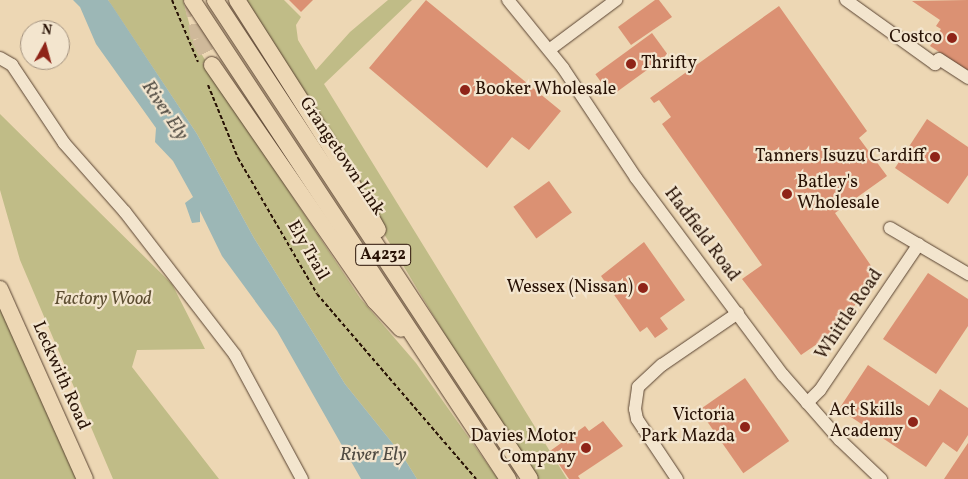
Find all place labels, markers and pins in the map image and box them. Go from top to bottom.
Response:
place label: Costco [889,27,942,49]
marker: Costco [946,32,958,44]
place label: Thrifty [641,53,697,75]
marker: Thrifty [625,58,637,70]
place label: Booker Wholesale [475,79,617,101]
marker: Booker Wholesale [459,84,471,96]
place label: Tanners Isuzu Cardiff [755,146,925,168]
marker: Tanners Isuzu Cardiff [929,151,941,163]
place label: Batley's Wholesale [797,173,879,215]
marker: Batley's Wholesale [781,188,793,200]
place label: Wessex (Nissan) [507,277,633,299]
marker: Wessex (Nissan) [637,282,649,294]
place label: Act Skills Academy [829,401,903,444]
place label: Victoria Park Mazda [641,406,735,448]
marker: Act Skills Academy [907,416,919,428]
marker: Victoria Park Mazda [739,421,751,433]
place label: Davies Motor Company [470,427,576,469]
marker: Davies Motor Company [580,442,592,454]

